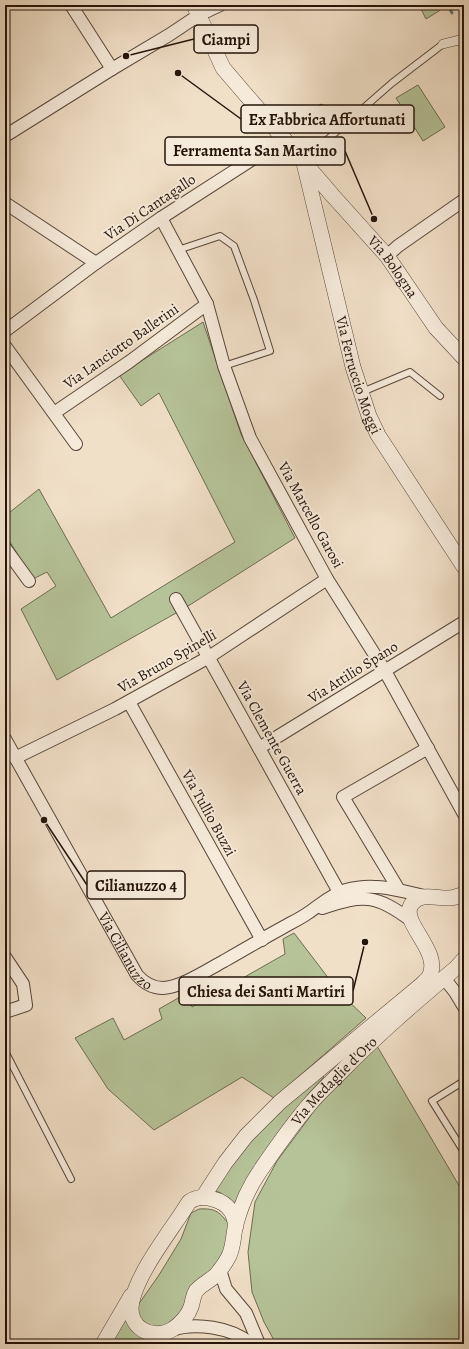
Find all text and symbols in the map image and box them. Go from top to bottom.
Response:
callout: Ciampi [194,25,258,53]
text: Ciampi [202,29,251,51]
callout: Ex Fabbrica Affortunati [241,105,414,133]
text: Ex Fabbrica Affortunati [249,109,406,131]
callout: Ferramenta San Martino [165,137,345,165]
text: Ferramenta San Martino [173,140,337,162]
street label: Via Di Cantagallo [100,169,200,246]
street label: Via Bologna [363,230,423,302]
street label: Via Lanciotto Ballerini [59,299,183,394]
street label: Via Ferruccio Moggi [331,313,386,437]
street label: Via Marcello Garosi [273,457,349,572]
street label: Via Bruno Spinelli [113,625,220,698]
street label: Via Attilio Spano [303,636,402,708]
street label: Via Clemente Guerra [232,677,312,799]
street label: Via Tullio Buzzi [177,765,241,860]
callout: Cilianuzzo 4 [87,871,185,899]
text: Cilianuzzo 4 [95,875,177,897]
street label: Via Cilianuzzo [93,908,156,995]
callout: Chiesa dei Santi Martiri [179,977,353,1005]
text: Chiesa dei Santi Martiri [187,981,345,1003]
street label: Via Medaglie d'Oro [286,1032,381,1130]

